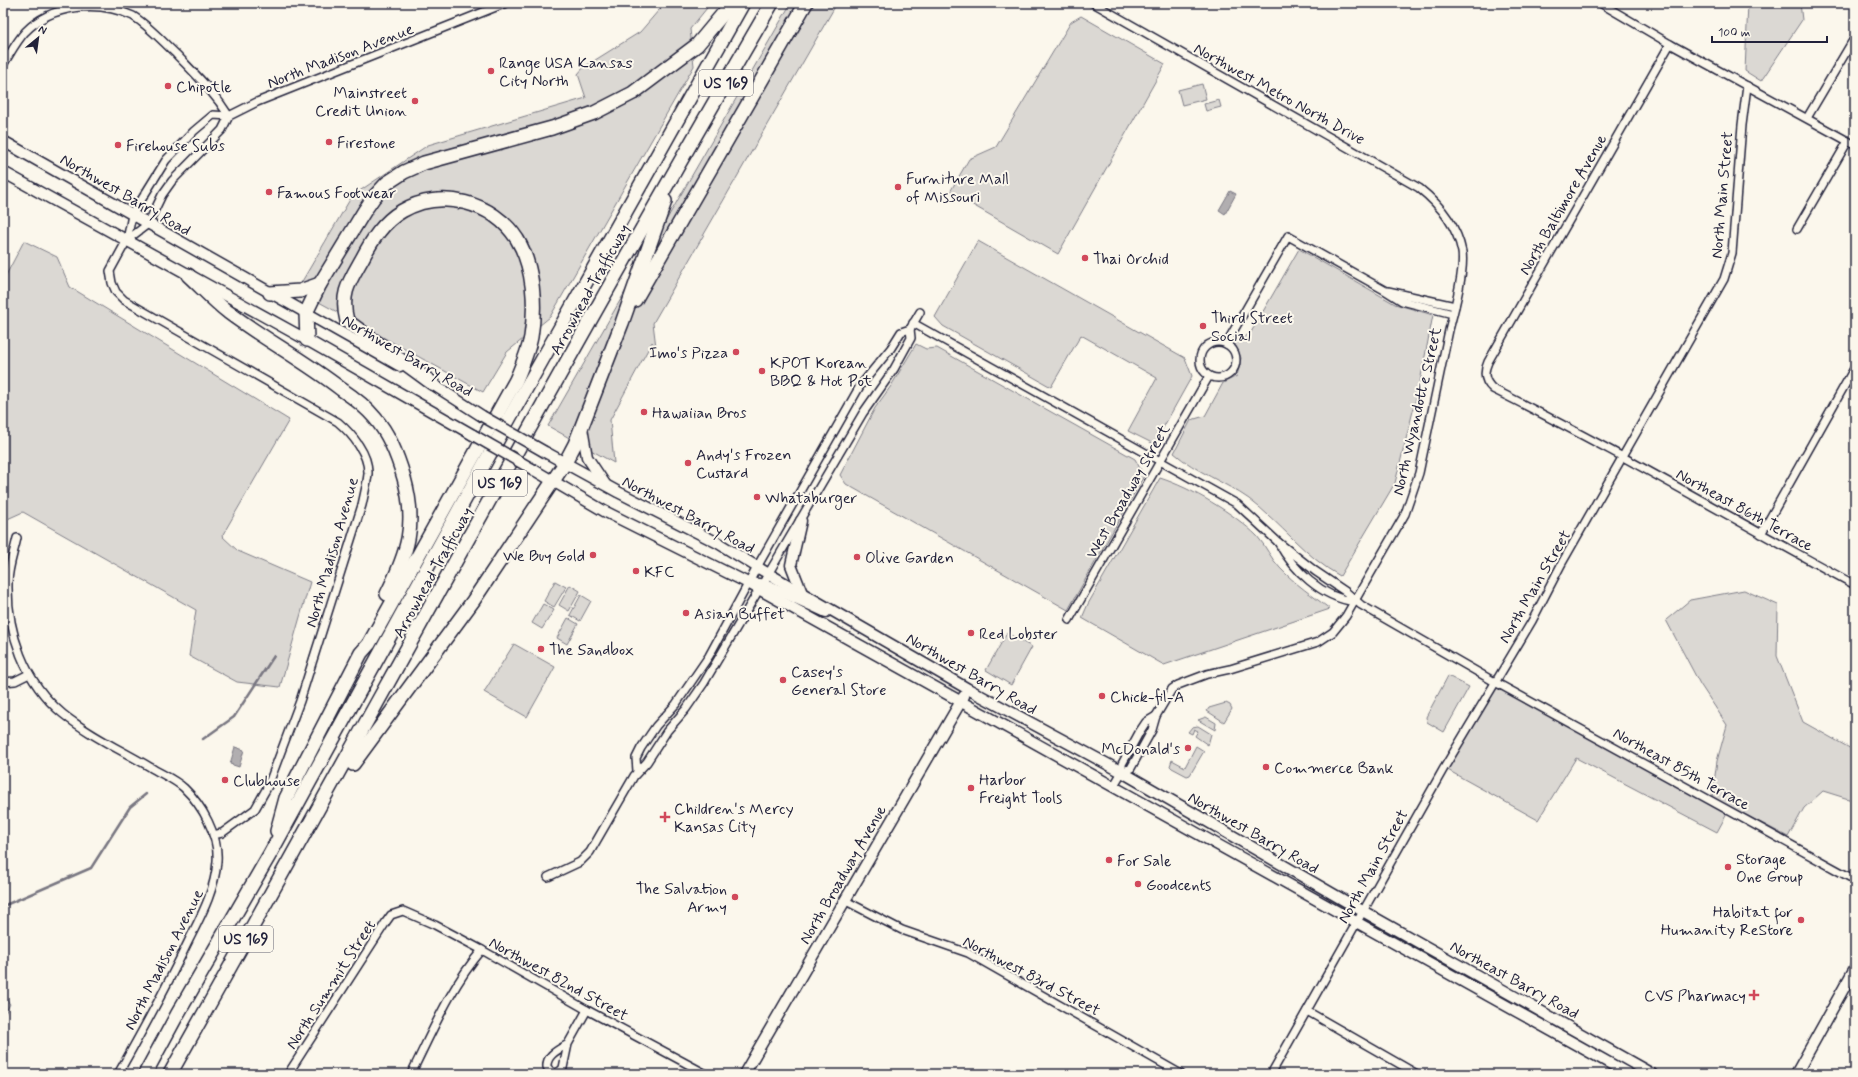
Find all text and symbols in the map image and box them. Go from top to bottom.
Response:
north arrow [18,18,58,58]
scale bar [1712,18,1827,44]
street label: North Madison Avenue [264,19,417,94]
text: N [36,22,49,38]
text: 100 m [1718,25,1750,41]
street label: Northwest Metro North Drive [1190,38,1369,150]
place label: Range USA Kansas City North [499,53,633,92]
marker: Range USA Kansas City North [486,66,496,76]
road number: US 169 [699,70,753,96]
place label: Chipotle [176,77,232,98]
marker: Chipotle [163,81,173,91]
place label: Mainstreet Credit Union [315,83,407,122]
marker: Mainstreet Credit Union [410,96,420,106]
street label: North Baltimore Avenue [1514,130,1612,279]
street label: North Main Street [1706,130,1739,259]
place label: Firestone [337,133,396,154]
place label: Firehouse Subs [126,136,225,157]
marker: Firestone [324,137,334,147]
marker: Firehouse Subs [113,140,123,150]
street label: Northwest Barry Road [56,149,194,241]
place label: Furniture Mall of Missouri [906,169,1009,208]
marker: Furniture Mall of Missouri [893,182,903,192]
place label: Famous Footwear [277,183,396,204]
marker: Famous Footwear [264,187,274,197]
street label: Arrowhead Trafficway [546,221,635,359]
place label: Thai Orchid [1093,249,1169,270]
marker: Thai Orchid [1080,253,1090,263]
place label: Third Street Social [1211,308,1293,347]
street label: Northwest Barry Road [338,310,476,402]
marker: Third Street Social [1198,321,1208,331]
street label: North Wyandotte Street [1388,325,1447,498]
place label: Imo's Pizza [649,343,728,364]
marker: Imo's Pizza [731,347,741,357]
place label: KPOT Korean BBQ & Hot Pot [770,353,873,392]
marker: KPOT Korean BBQ & Hot Pot [757,366,767,376]
place label: Hawaiian Bros [652,403,747,424]
marker: Hawaiian Bros [639,407,649,417]
street label: West Broadway Street [1081,420,1176,563]
place label: Andy's Frozen Custard [696,445,791,484]
marker: Andy's Frozen Custard [683,458,693,468]
street label: Northeast 86th Terrace [1672,464,1817,557]
road number: US 169 [473,470,527,496]
street label: Northwest Barry Road [618,471,758,559]
street label: North Madison Avenue [301,475,364,630]
place label: Whataburger [765,488,858,510]
marker: Whataburger [752,492,762,502]
street label: Arrowhead Trafficway [389,504,478,642]
street label: North Main Street [1494,526,1576,647]
place label: We Buy Gold [503,546,585,567]
place label: Olive Garden [865,548,954,569]
marker: We Buy Gold [588,550,598,560]
marker: Olive Garden [852,552,862,562]
place label: KFC [644,562,674,583]
marker: KFC [631,566,641,576]
place label: Asian Buffet [694,604,785,625]
marker: Asian Buffet [681,608,691,618]
place label: Red Lobster [979,624,1058,645]
street label: Northwest Barry Road [902,628,1040,720]
marker: Red Lobster [966,628,976,638]
place label: The Sandbox [549,640,634,661]
marker: The Sandbox [536,644,546,654]
place label: Casey's General Store [791,662,887,701]
marker: Casey's General Store [778,675,788,685]
place label: Chick-fil-A [1110,687,1184,708]
marker: Chick-fil-A [1097,691,1107,701]
street label: Northeast 85th Terrace [1609,723,1754,816]
place label: McDonald's [1101,739,1180,760]
marker: McDonald's [1183,743,1193,753]
place label: Commerce Bank [1274,758,1394,779]
marker: Commerce Bank [1261,762,1271,772]
place label: Harbor Freight Tools [979,770,1062,809]
place label: Clubhouse [233,771,300,792]
marker: Clubhouse [220,775,230,785]
marker: Harbor Freight Tools [966,783,976,793]
street label: Northwest Barry Road [1184,787,1322,879]
place label: Children's Mercy Kansas City [674,799,794,838]
street label: North Broadway Avenue [795,801,892,948]
street label: North Main Street [1333,806,1414,928]
marker: Children's Mercy Kansas City [659,811,671,823]
place label: Storage One Group [1736,849,1803,888]
place label: For Sale [1117,851,1172,872]
marker: For Sale [1104,855,1114,865]
marker: Storage One Group [1723,862,1733,872]
place label: Goodcents [1146,875,1211,896]
place label: The Salvation Army [636,879,727,918]
marker: Goodcents [1133,879,1143,889]
street label: North Madison Avenue [120,886,209,1034]
marker: The Salvation Army [730,892,740,902]
place label: Habitat for Humanity ReStore [1661,902,1793,941]
marker: Habitat for Humanity ReStore [1796,915,1806,925]
street label: North Summit Street [281,916,381,1054]
road number: US 169 [219,926,273,952]
street label: Northwest 83rd Street [959,931,1104,1022]
street label: Northwest 82nd Street [485,932,632,1027]
street label: Northeast Barry Road [1446,936,1583,1025]
place label: CVS Pharmacy [1644,986,1746,1007]
marker: CVS Pharmacy [1749,990,1759,1000]

